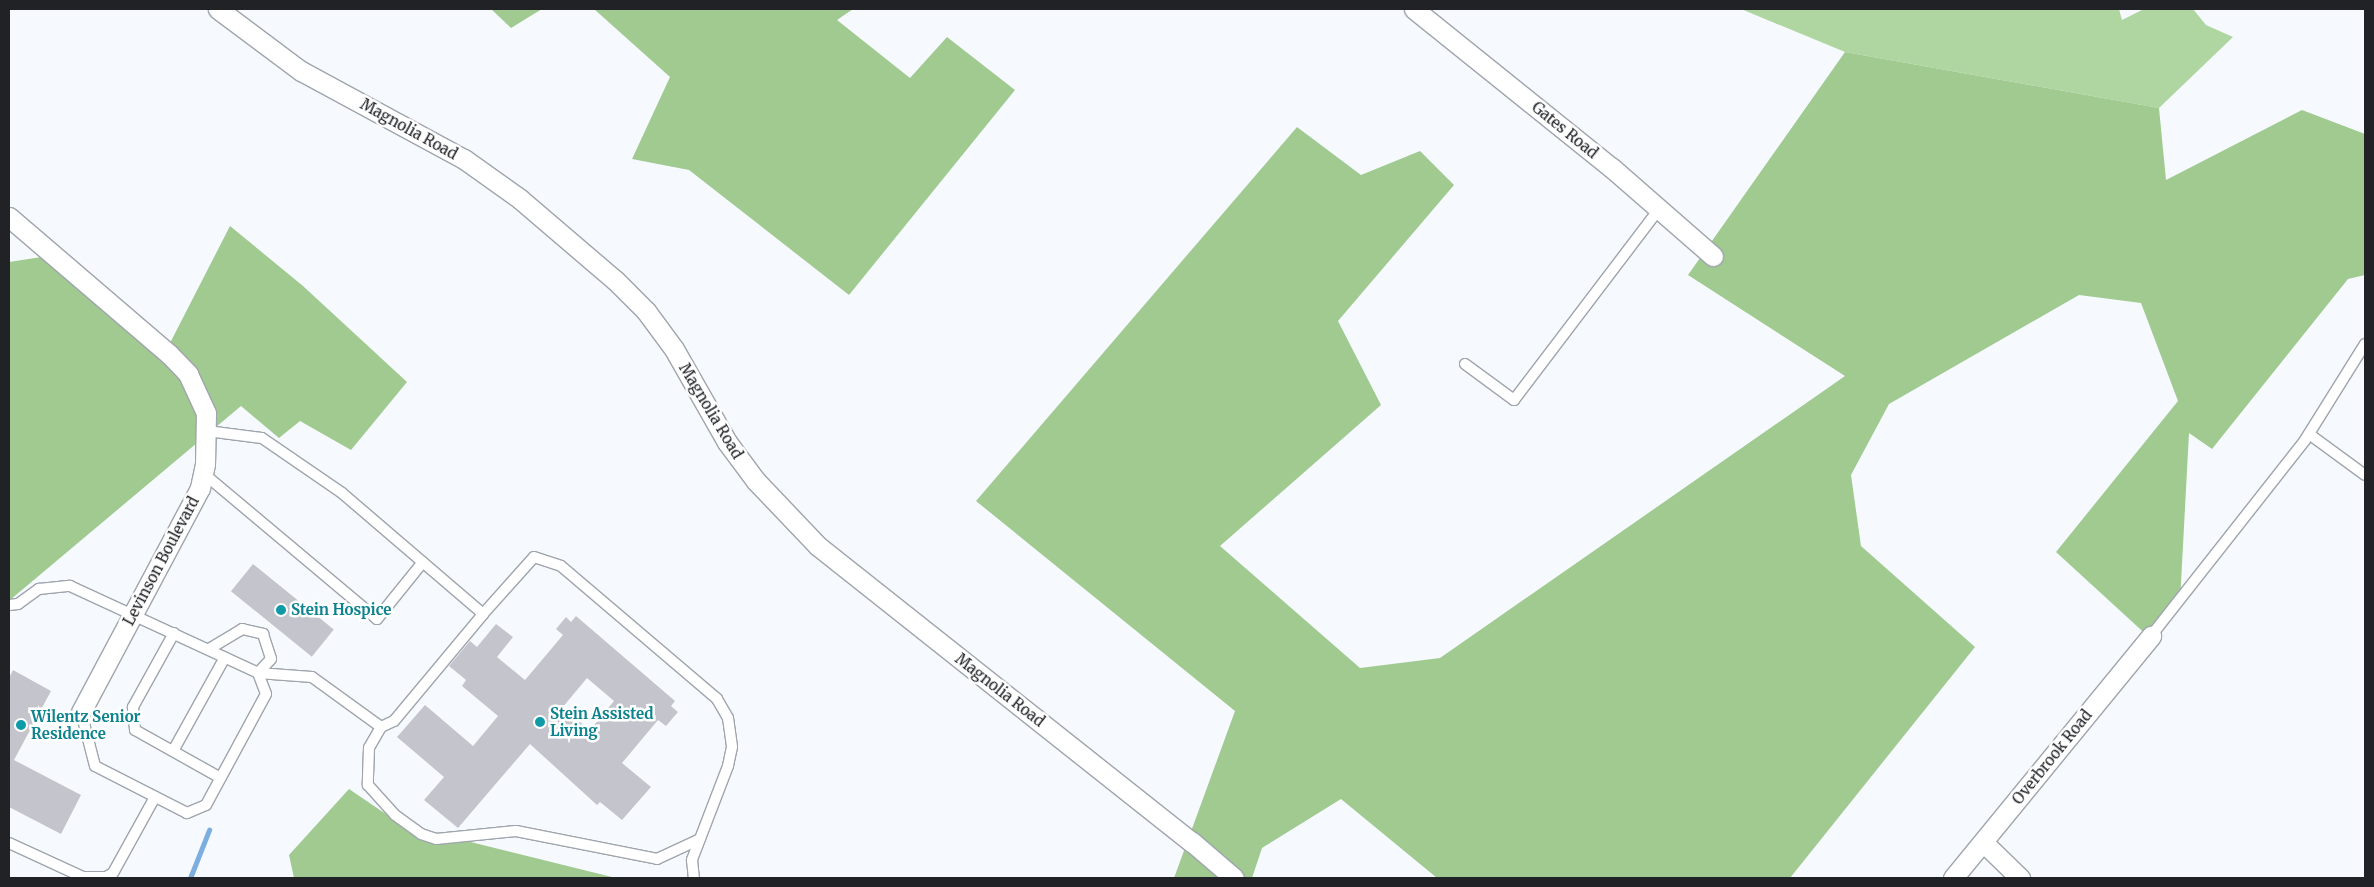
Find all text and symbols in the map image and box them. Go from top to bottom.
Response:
street label: Magnolia Road [357,95,461,163]
street label: Gates Road [1528,98,1602,162]
street label: Magnolia Road [675,360,747,462]
street label: Levinson Boulevard [119,494,203,628]
place label: Stein Hospice [291,601,391,619]
marker: Stein Hospice [275,604,287,616]
street label: Magnolia Road [952,650,1048,730]
place label: Stein Assisted Living [550,704,653,739]
street label: Overbrook Road [2008,706,2096,808]
place label: Wilentz Senior Residence [31,707,141,742]
marker: Stein Assisted Living [534,716,546,728]
marker: Wilentz Senior Residence [15,719,27,731]

